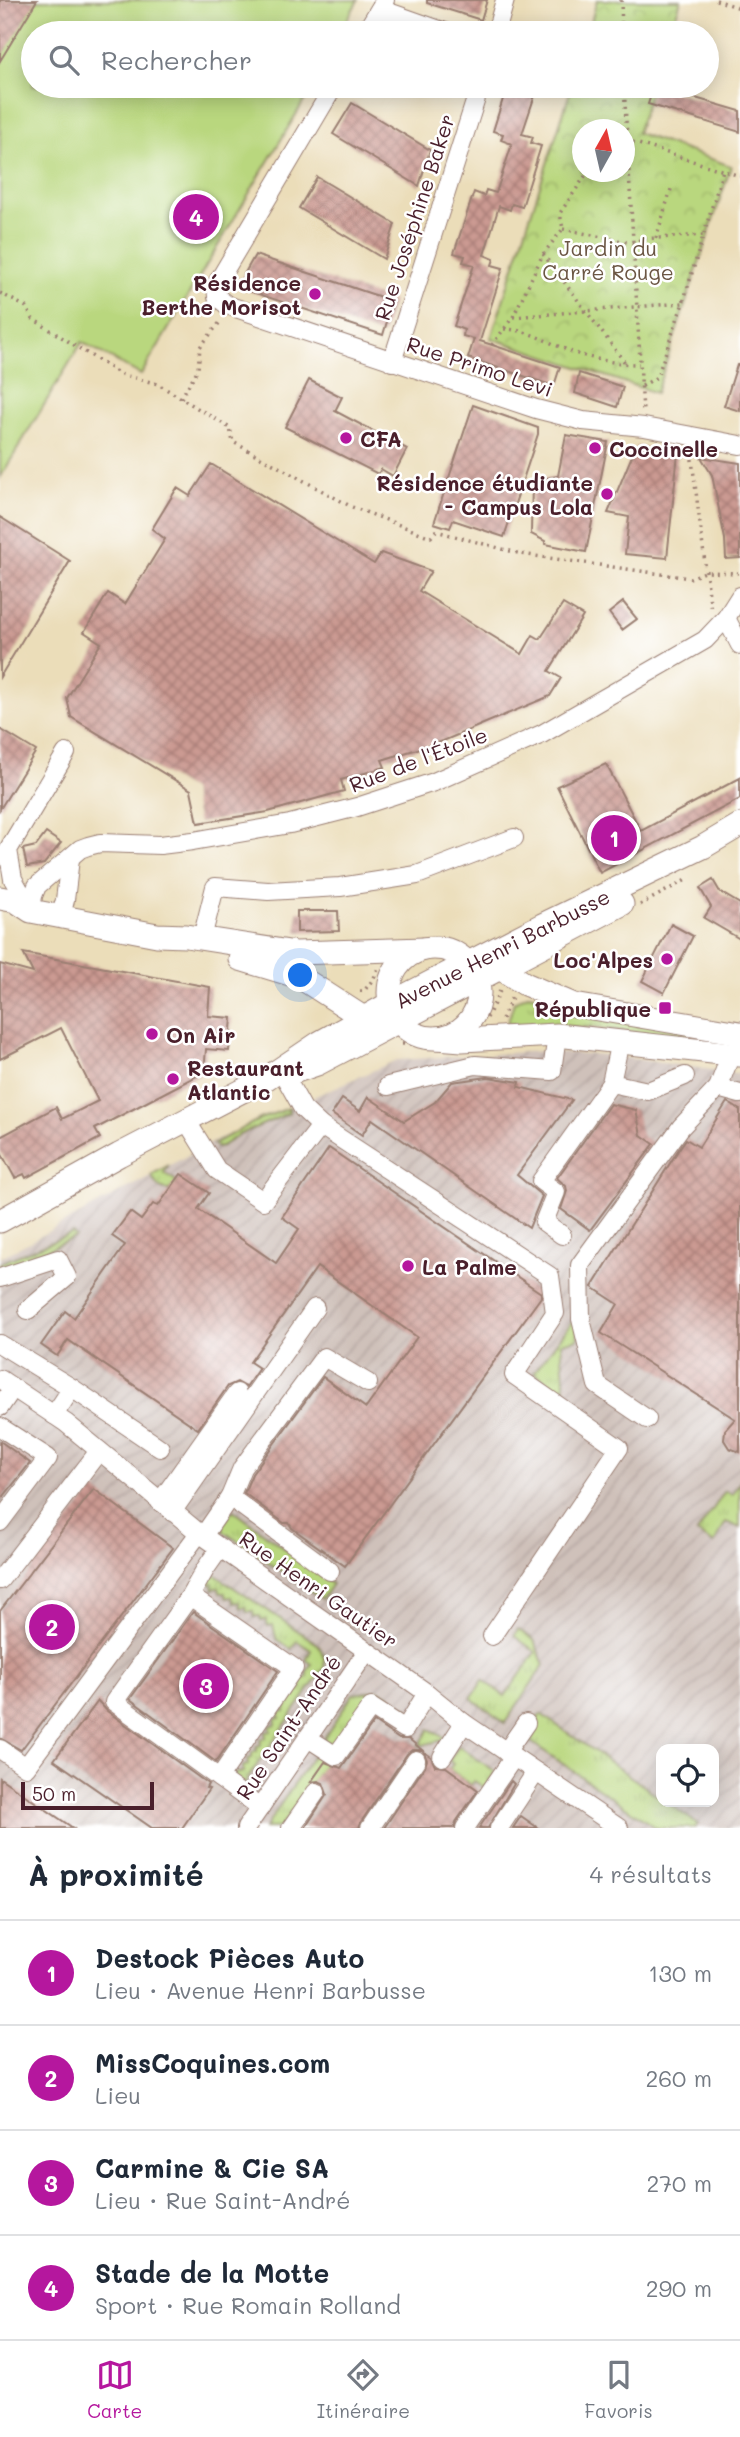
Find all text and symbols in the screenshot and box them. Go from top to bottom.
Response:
search box [21,21,719,98]
icon: search [45,41,83,79]
text: Rechercher [101,43,252,77]
street label: Rue Joséphine Baker [368,110,460,324]
north arrow [572,119,635,182]
pin: 4 [173,191,219,243]
park label: Jardin du Carré Rouge [542,234,674,285]
place label: Résidence Berthe Morisot [141,269,301,320]
marker: Résidence Berthe Morisot [307,286,323,302]
street label: Rue Primo Levi [404,330,556,402]
place label: CFA [360,425,402,452]
marker: CFA [338,430,354,446]
place label: Coccinelle [609,435,718,462]
marker: Coccinelle [587,440,603,456]
place label: Résidence étudiante - Campus Lola [376,469,593,520]
marker: Résidence étudiante - Campus Lola [599,486,615,502]
street label: Rue de l'Étoile [345,720,491,798]
pin: 1 [591,812,637,864]
street label: Avenue Henri Barbusse [390,882,614,1014]
place label: Loc'Alpes [553,946,653,973]
marker: Loc'Alpes [659,951,675,967]
your location [283,958,317,992]
place label: République [534,995,651,1022]
marker: République [657,1000,673,1016]
place label: On Air [166,1021,235,1048]
marker: On Air [144,1026,160,1042]
place label: Restaurant Atlantic [187,1054,304,1105]
marker: Restaurant Atlantic [165,1071,181,1087]
place label: La Palme [422,1253,517,1280]
marker: La Palme [400,1258,416,1274]
street label: Rue Henri Gautier [235,1524,403,1654]
pin: 2 [29,1601,75,1653]
street label: Rue Saint-André [230,1649,346,1805]
pin: 3 [183,1660,229,1712]
map controls [656,1744,719,1807]
button: locate [656,1744,719,1807]
scale bar [21,1779,154,1811]
text: 50 m [32,1781,76,1806]
text: À proximité [28,1854,204,1894]
text: 4 résultats [590,1859,712,1889]
text: Destock Pièces Auto [95,1941,364,1975]
text: 1 [46,1958,56,1988]
text: 130 m [648,1958,712,1988]
text: Lieu · Avenue Henri Barbusse [95,1975,426,2005]
text: MissCoquines.com [95,2046,330,2080]
text: 2 [45,2063,57,2093]
text: 260 m [645,2063,712,2093]
text: Lieu [95,2080,141,2110]
text: Carmine & Cie SA [95,2151,329,2185]
text: 3 [44,2168,58,2198]
text: 270 m [647,2168,712,2198]
text: Lieu · Rue Saint-André [95,2185,351,2215]
text: Stade de la Motte [95,2256,329,2290]
text: 4 [44,2273,58,2303]
text: 290 m [646,2273,712,2303]
text: Sport · Rue Romain Rolland [95,2290,401,2320]
tab: Carte [87,2356,142,2423]
tab: Itinéraire [317,2356,410,2423]
tab: Favoris [584,2356,653,2423]

